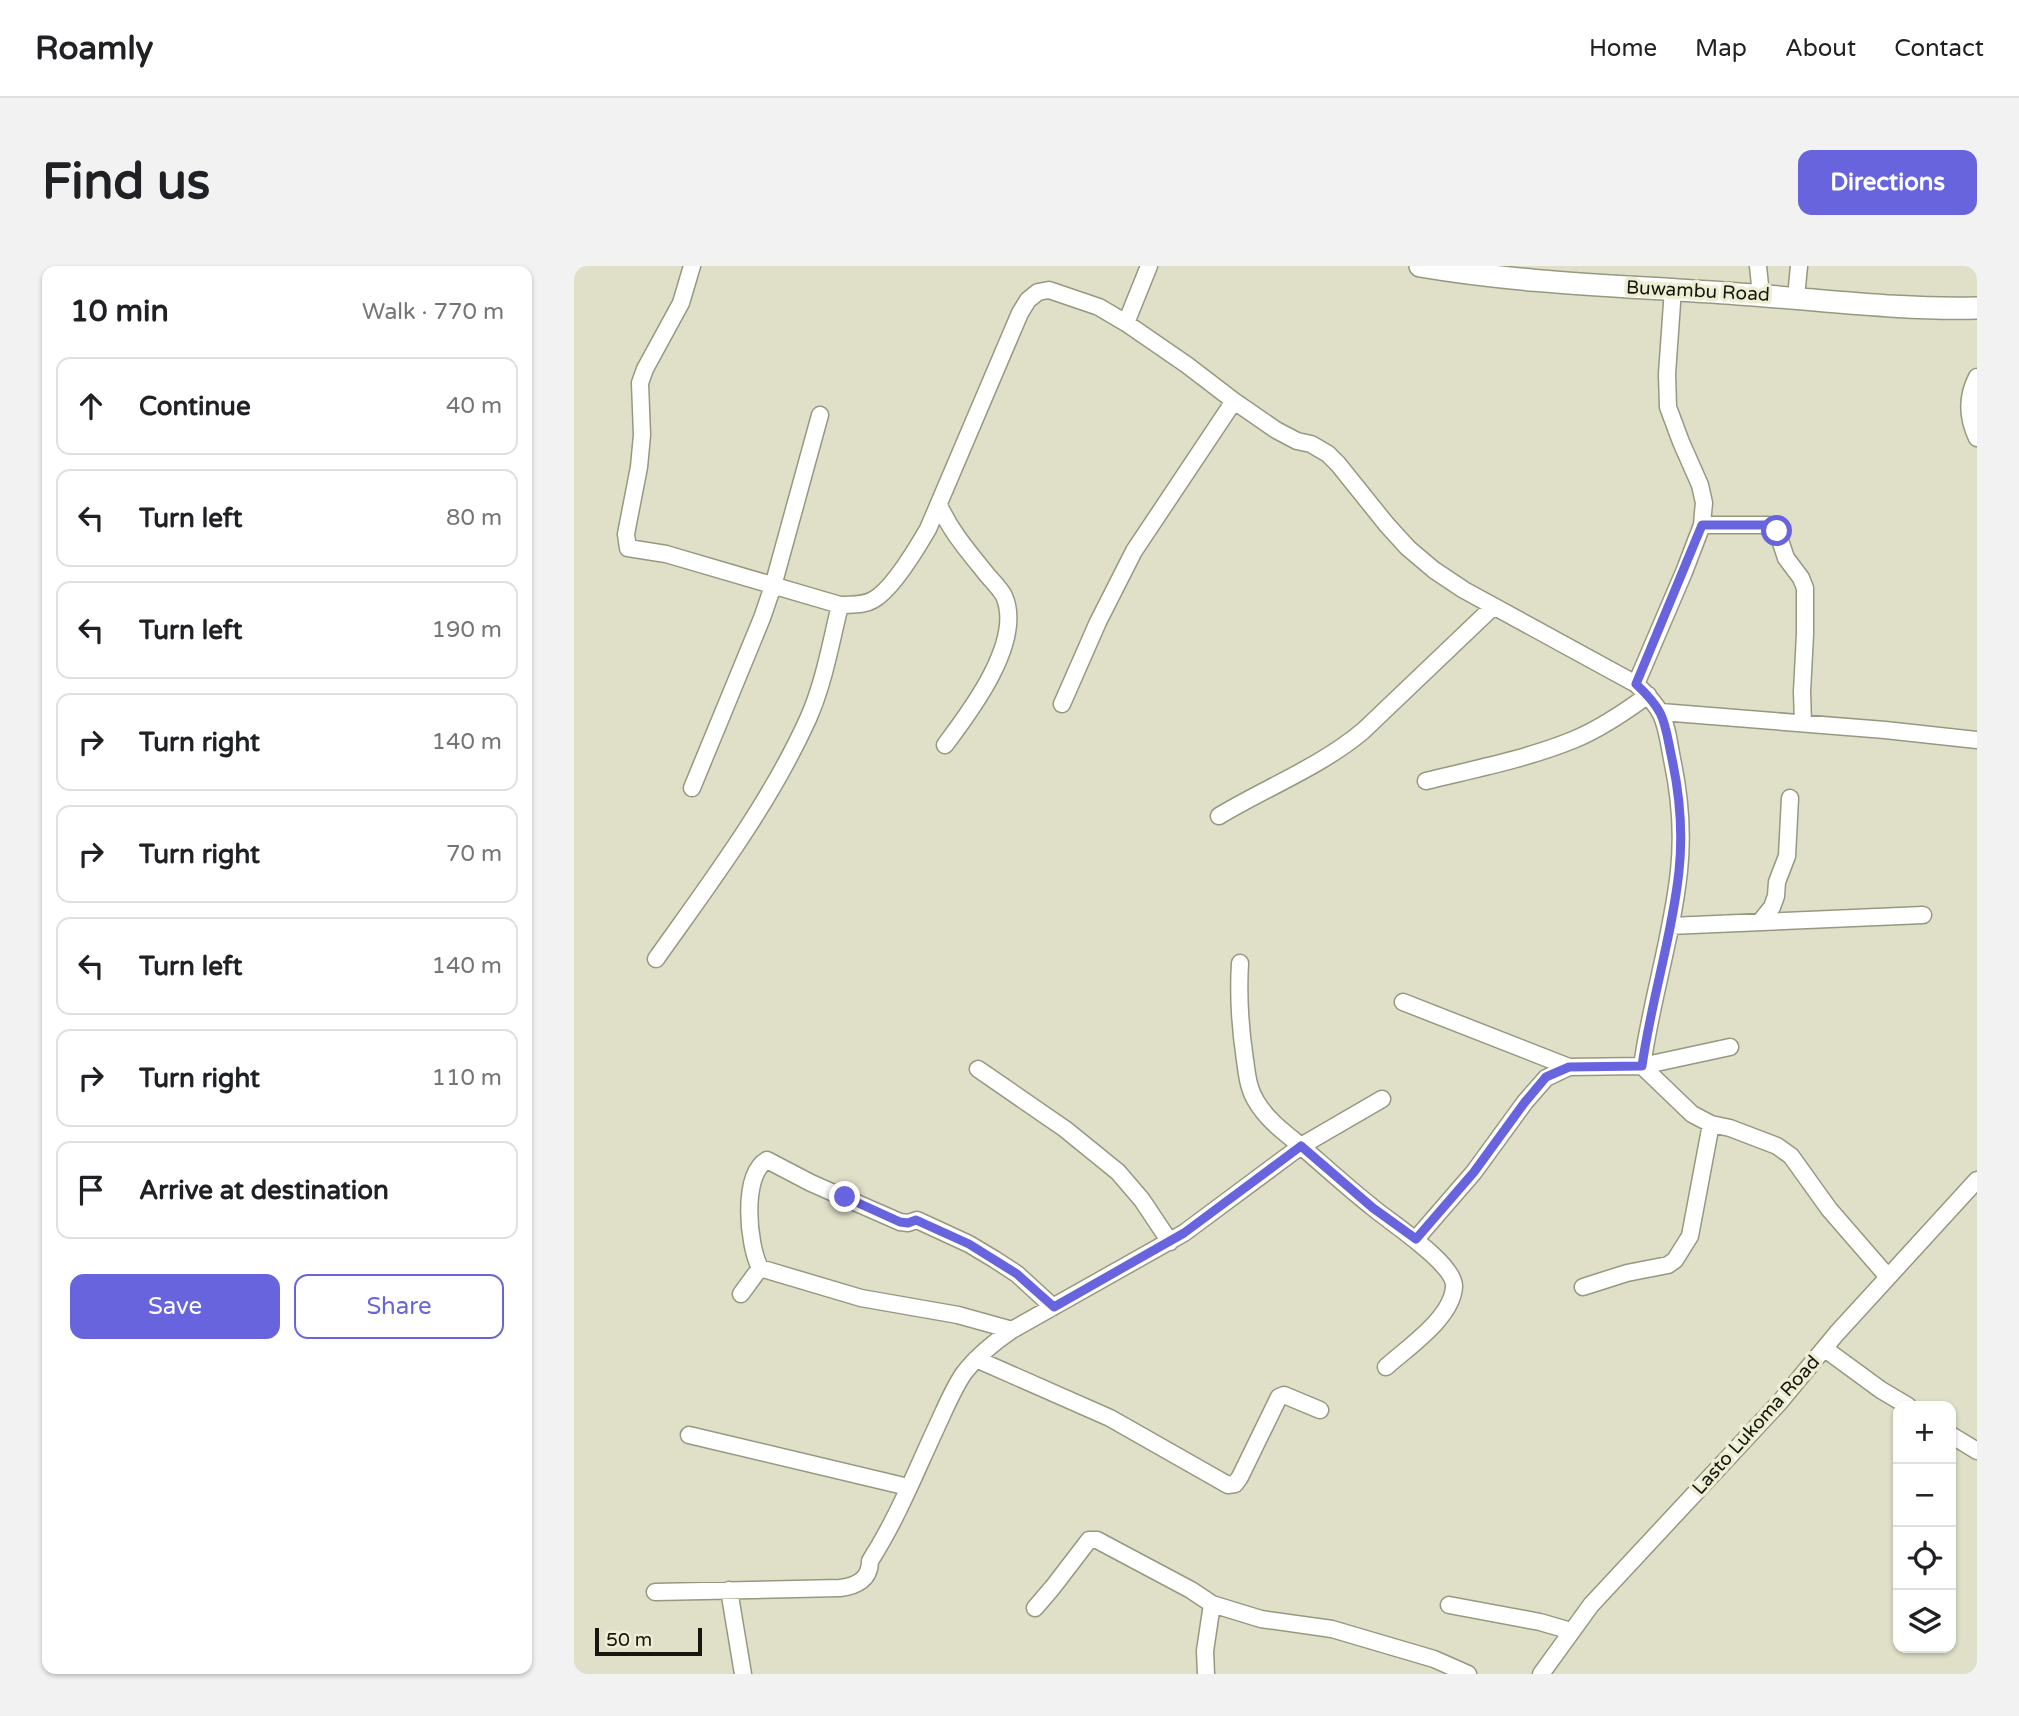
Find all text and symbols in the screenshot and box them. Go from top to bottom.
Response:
text: Roamly [35,29,153,68]
text: Home [1589,34,1657,63]
text: Map [1695,34,1747,63]
text: About [1785,34,1856,63]
text: Contact [1894,34,1984,63]
button: Directions [1798,150,1977,215]
text: Find us [42,153,210,212]
street label: Buwambu Road [1626,276,1770,306]
text: 10 min [70,293,169,330]
text: Walk · 770 m [362,298,504,326]
icon: ahead [72,387,110,425]
text: Continue [139,391,251,422]
text: 40 m [446,392,502,420]
icon: left [72,499,110,537]
text: Turn left [139,503,242,534]
text: 80 m [446,504,502,532]
route start [1761,515,1792,546]
icon: left [72,611,110,649]
text: Turn left [139,615,242,646]
text: 190 m [432,616,502,644]
icon: right [72,723,110,761]
text: Turn right [139,727,260,758]
text: 140 m [432,728,502,756]
icon: right [72,835,110,873]
text: Turn right [139,839,260,870]
text: 70 m [446,840,502,868]
icon: left [72,947,110,985]
text: Turn left [139,951,242,982]
text: 140 m [432,952,502,980]
icon: right [72,1059,110,1097]
text: Turn right [139,1063,260,1094]
text: 110 m [432,1064,502,1092]
icon: arrive [72,1171,110,1209]
text: Arrive at destination [139,1175,389,1206]
route end [829,1181,860,1212]
button: Save [70,1274,280,1339]
button: Share [294,1274,504,1339]
street label: Lasto Lukoma Road [1688,1351,1824,1499]
map controls [1893,1401,1956,1653]
button: + [1893,1401,1956,1464]
button: − [1893,1464,1956,1527]
button: locate [1893,1527,1956,1590]
button: layers [1893,1590,1956,1653]
scale bar [595,1625,702,1657]
text: 50 m [606,1629,652,1651]

